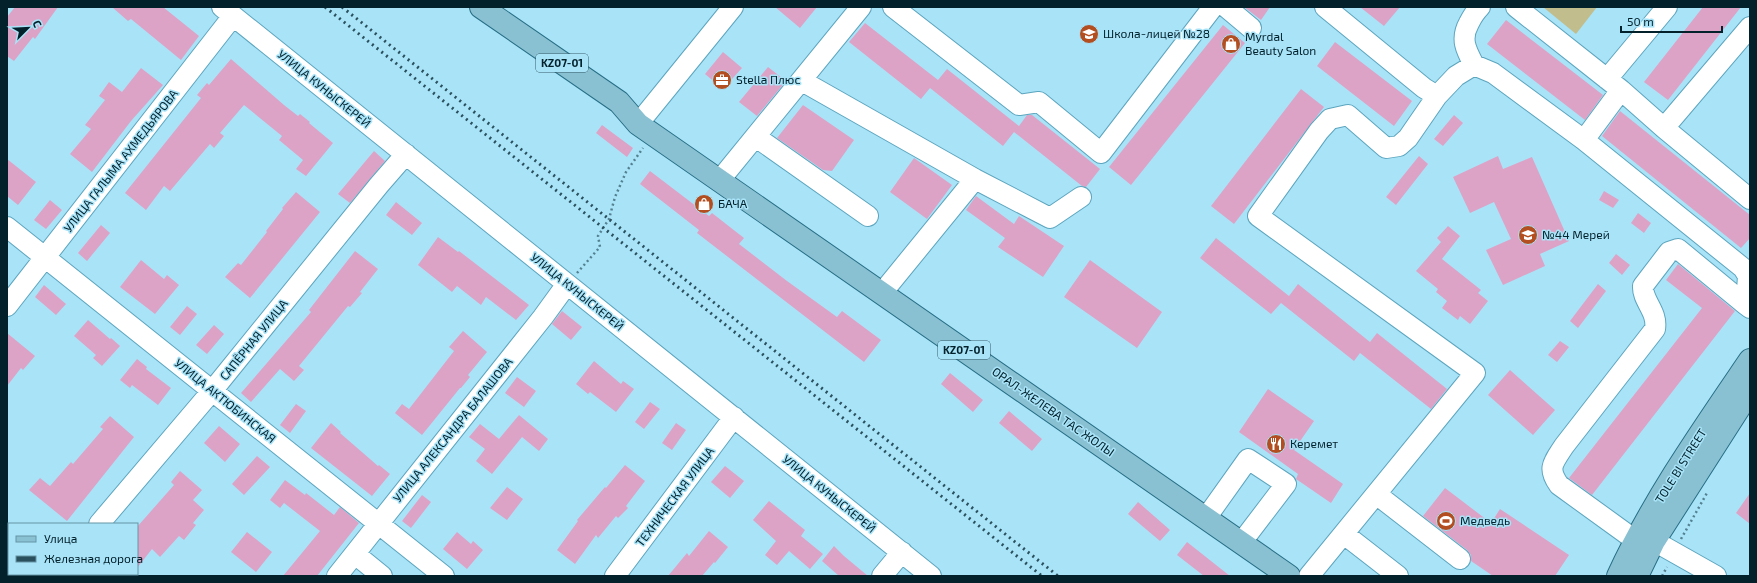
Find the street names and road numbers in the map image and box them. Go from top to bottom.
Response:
street label: УЛИЦА КУНЫСКЕРЕЙ [275,46,374,130]
road number: KZ07-01 [536,54,588,72]
street label: УЛИЦА ГАЛЫМА АХМЕДЬЯРОВА [60,86,181,234]
street label: УЛИЦА КУНЫСКЕРЕЙ [528,249,627,333]
street label: САПЁРНАЯ УЛИЦА [216,296,290,383]
road number: KZ07-01 [938,341,990,359]
street label: УЛИЦА АЛЕКСАНДРА БАЛАШОВА [390,354,515,504]
street label: УЛИЦА АКТЮБИНСКАЯ [172,355,279,445]
street label: ОРАЛ-ЖЕЛЕВА ТАС ЖОЛЫ [990,364,1117,459]
street label: TOLE BI STREET [1652,426,1709,505]
street label: ТЕХНИЧЕСКАЯ УЛИЦА [632,443,717,549]
street label: УЛИЦА КУНЫСКЕРЕЙ [780,451,879,535]

